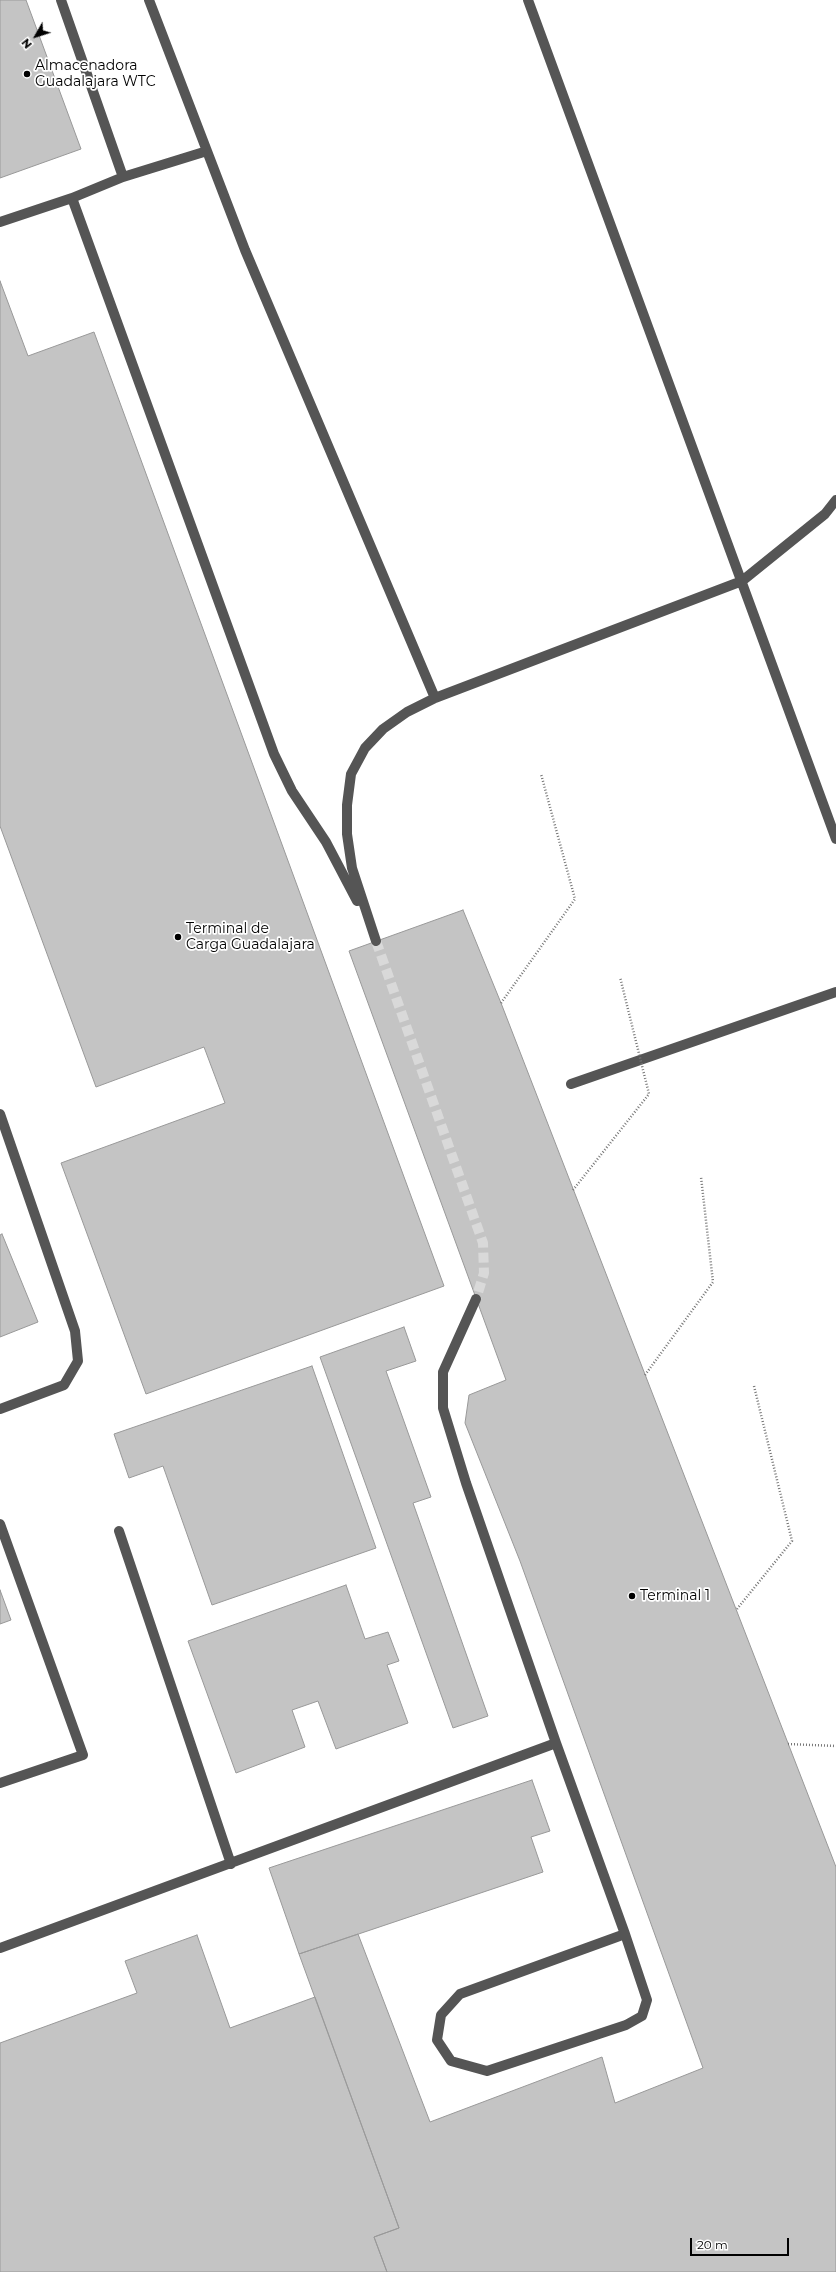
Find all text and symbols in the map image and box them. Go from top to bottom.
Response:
north arrow [16,16,56,56]
text: N [18,36,35,51]
place label: Almacenadora Guadalajara WTC [35,58,156,90]
marker: Almacenadora Guadalajara WTC [22,69,32,79]
place label: Terminal de Carga Guadalajara [186,921,315,954]
marker: Terminal de Carga Guadalajara [173,932,183,942]
place label: Terminal 1 [640,1588,710,1604]
marker: Terminal 1 [627,1591,637,1601]
scale bar [692,2230,791,2256]
text: 20 m [697,2237,728,2252]

